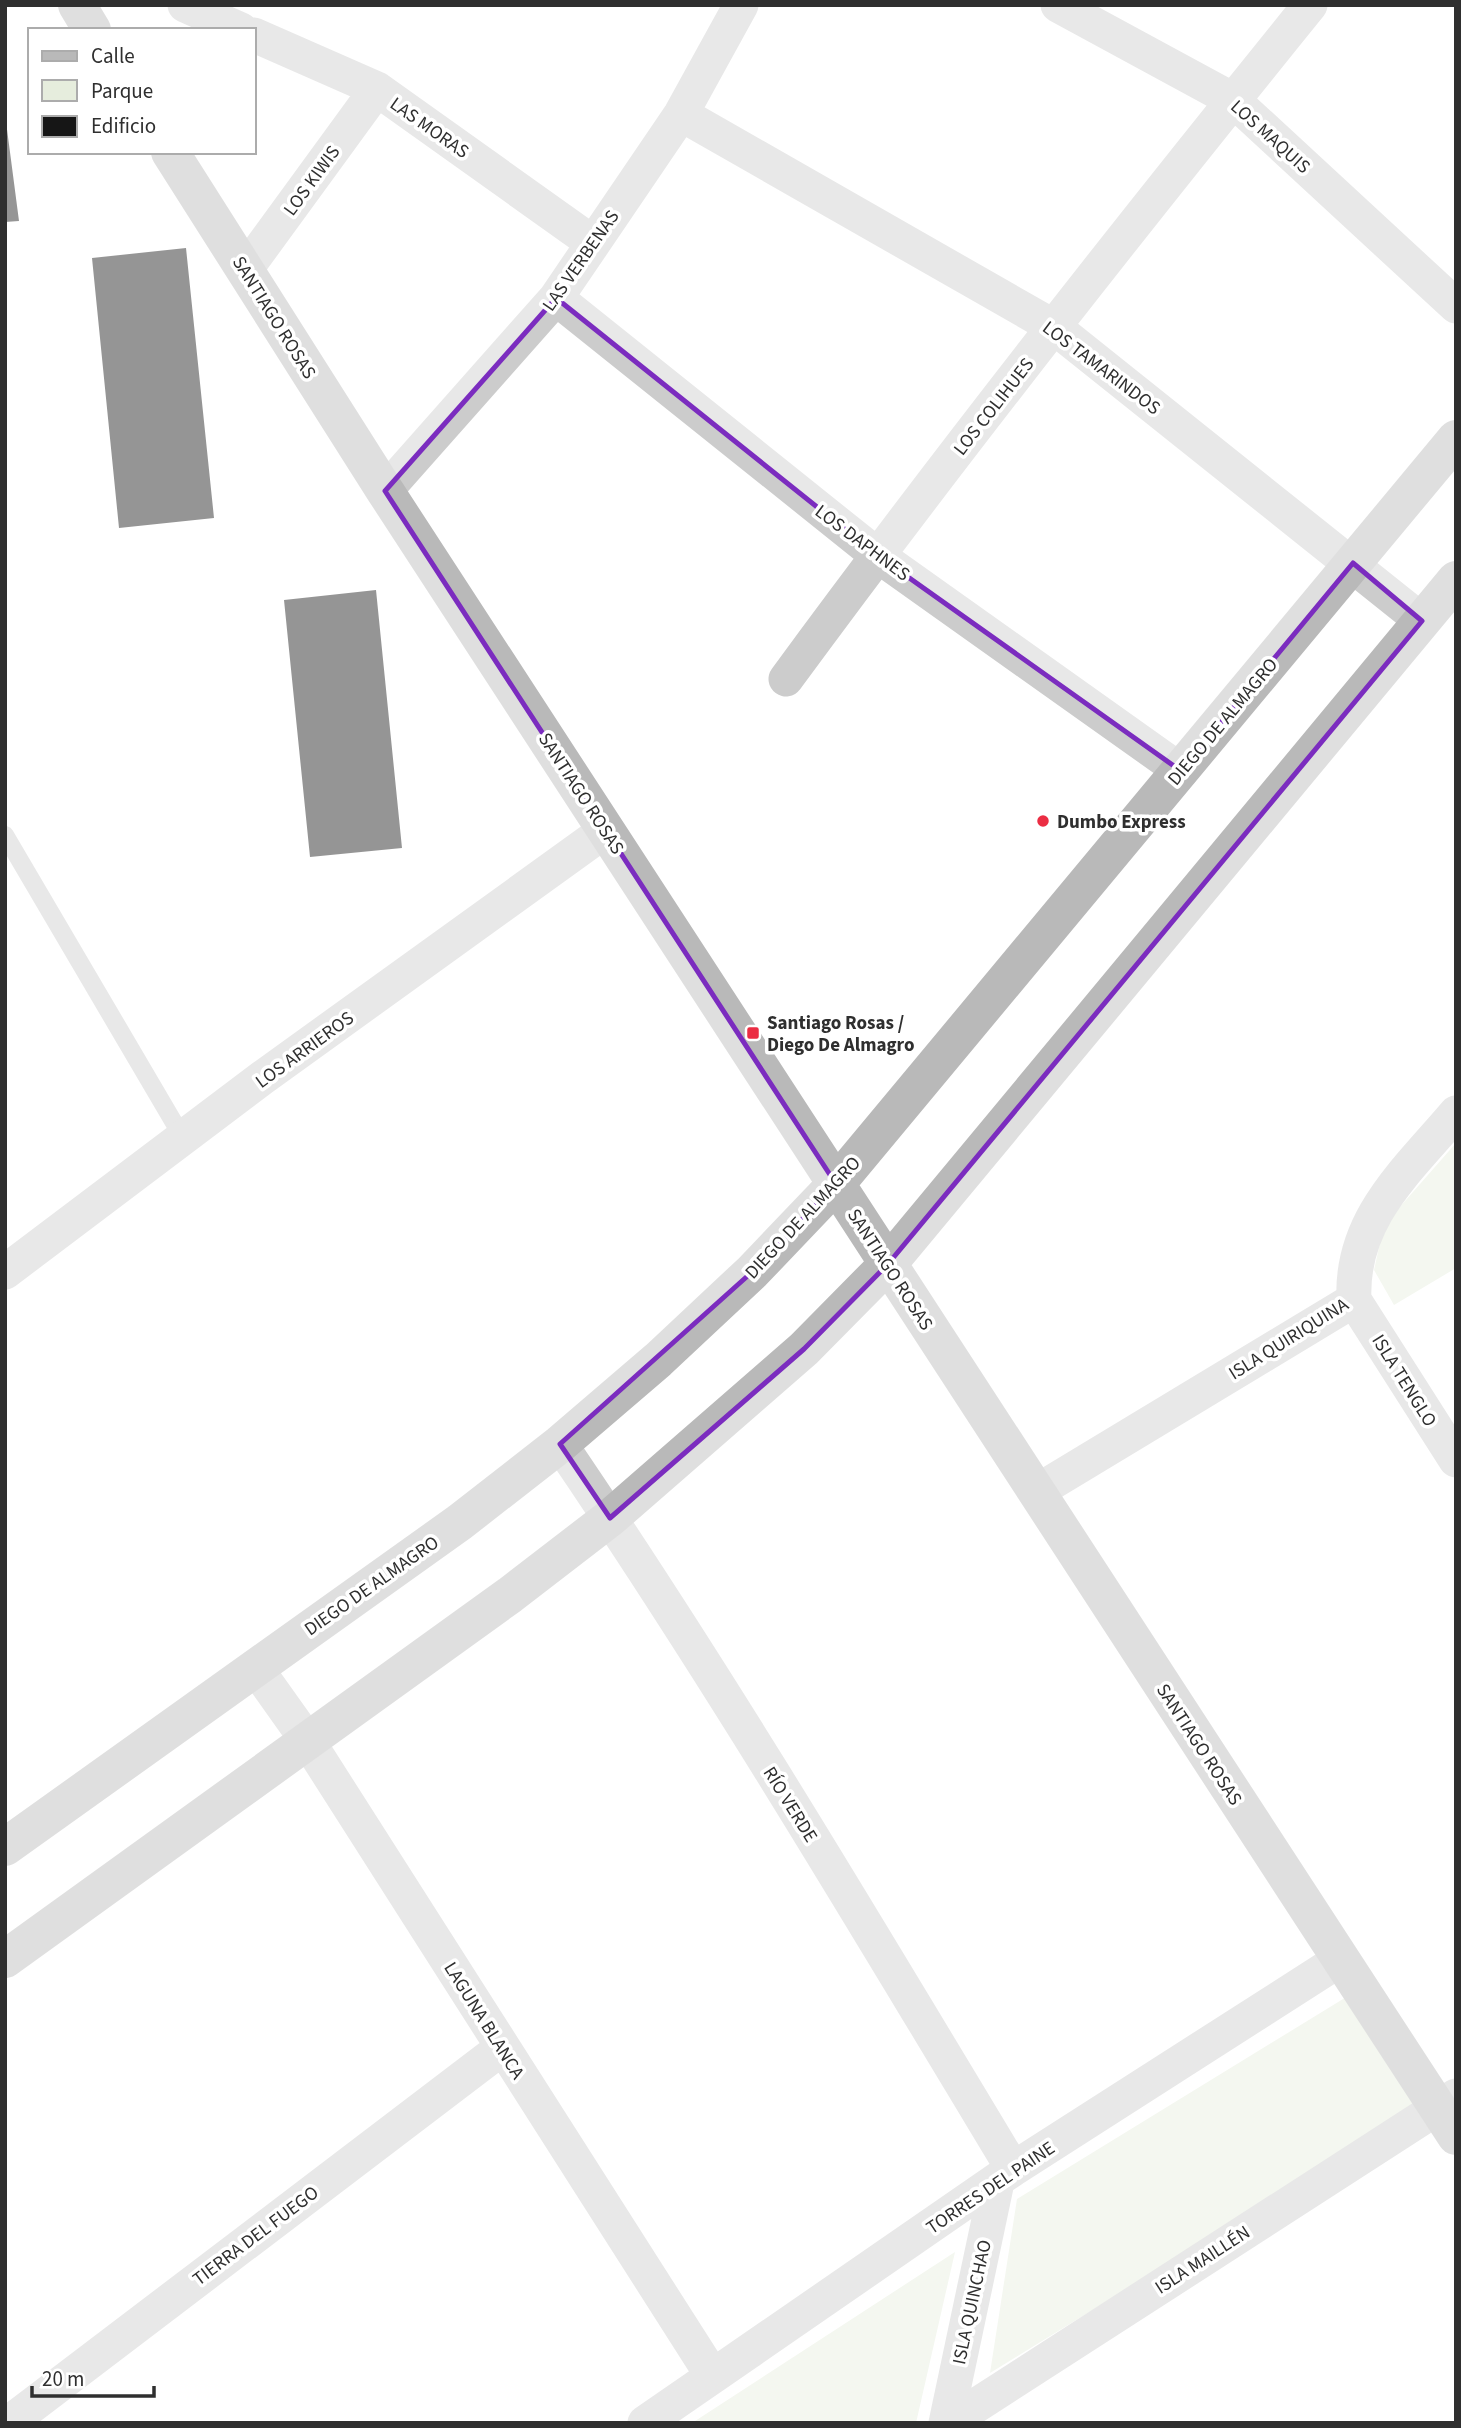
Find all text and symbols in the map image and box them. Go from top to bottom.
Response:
legend [28,28,256,154]
text: Calle [91,41,135,71]
text: Parque [91,76,153,106]
street label: LAS MORAS [384,91,474,165]
street label: LOS MAQUIS [1224,94,1316,180]
text: Edificio [91,111,156,141]
street label: LOS KIWIS [277,140,347,222]
street label: LAS VERBENAS [536,205,626,317]
street label: SANTIAGO ROSAS [225,251,322,384]
street label: LOS TAMARINDOS [1036,315,1166,422]
street label: LOS COLIHUES [947,352,1041,461]
street label: LOS DAPHNES [809,498,915,588]
street label: DIEGO DE ALMAGRO [1162,652,1285,792]
street label: SANTIAGO ROSAS [531,728,630,860]
place label: Dumbo Express [1057,809,1186,836]
marker: Dumbo Express [1035,813,1051,829]
street label: LOS ARRIEROS [250,1005,360,1095]
place label: Santiago Rosas / Diego De Almagro [767,1010,915,1059]
marker: Santiago Rosas / Diego De Almagro [745,1025,761,1041]
street label: DIEGO DE ALMAGRO [739,1151,867,1285]
street label: SANTIAGO ROSAS [840,1204,939,1336]
street label: ISLA QUIRIQUINA [1224,1291,1354,1387]
street label: ISLA TENGLO [1365,1329,1443,1432]
street label: DIEGO DE ALMAGRO [299,1530,445,1643]
street label: SANTIAGO ROSAS [1149,1679,1248,1811]
street label: RÍO VERDE [756,1762,824,1848]
street label: LAGUNA BLANCA [437,1957,531,2085]
street label: TORRES DEL PAINE [921,2135,1061,2241]
street label: TIERRA DEL FUEGO [187,2180,325,2293]
street label: ISLA MAILLÉN [1150,2219,1256,2301]
street label: ISLA QUINCHAO [946,2238,999,2367]
scale bar [32,2354,154,2398]
text: 20 m [42,2364,84,2394]

